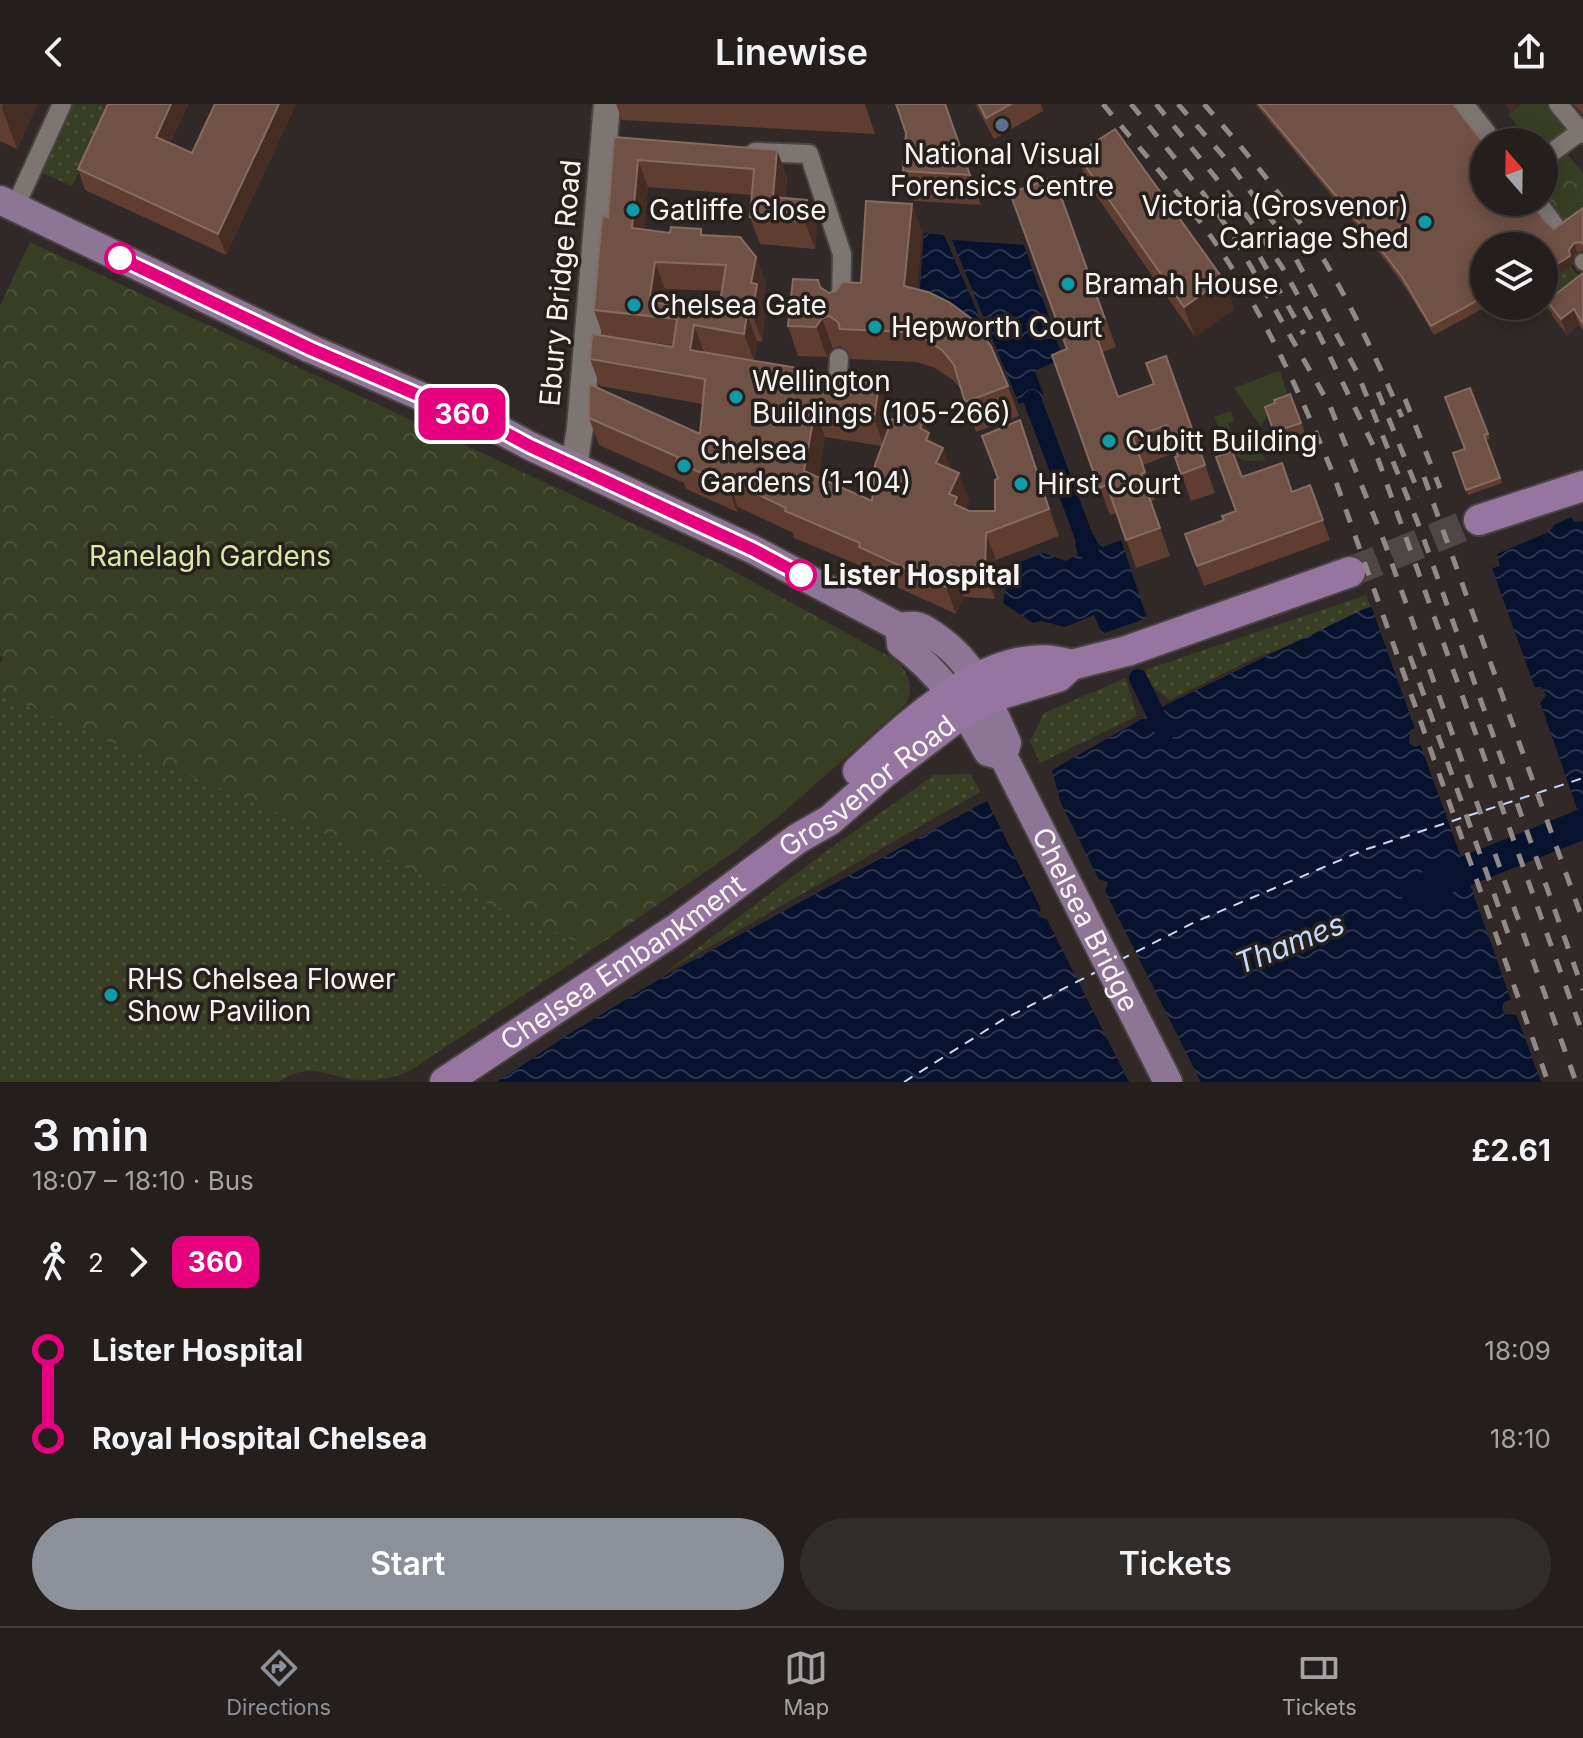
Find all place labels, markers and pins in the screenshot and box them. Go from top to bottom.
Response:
marker: National Visual Forensics Centre [993,116,1011,134]
place label: National Visual Forensics Centre [890,137,1114,203]
place label: Victoria (Grosvenor) Carriage Shed [1142,189,1409,255]
place label: Gatliffe Close [649,193,826,227]
marker: Gatliffe Close [624,201,642,219]
marker: Victoria (Grosvenor) Carriage Shed [1416,213,1434,231]
unlabelled marker [105,243,135,273]
place label: Bramah House [1084,267,1279,301]
marker: Bramah House [1059,275,1077,293]
place label: Chelsea Gate [650,288,827,322]
marker: Chelsea Gate [625,296,643,314]
place label: Hepworth Court [891,310,1102,344]
marker: Hepworth Court [866,318,884,336]
place label: Wellington Buildings (105-266) [752,364,1011,430]
marker: Wellington Buildings (105-266) [727,388,745,406]
place label: Cubitt Building [1125,424,1318,458]
marker: Cubitt Building [1100,432,1118,450]
place label: Chelsea Gardens (1-104) [700,433,911,499]
marker: Chelsea Gardens (1-104) [675,457,693,475]
place label: Hirst Court [1037,467,1181,501]
marker: Hirst Court [1012,475,1030,493]
place label: Lister Hospital [823,558,1020,592]
marker: Lister Hospital [786,560,816,590]
place label: RHS Chelsea Flower Show Pavilion [127,962,396,1028]
marker: RHS Chelsea Flower Show Pavilion [102,986,120,1004]

